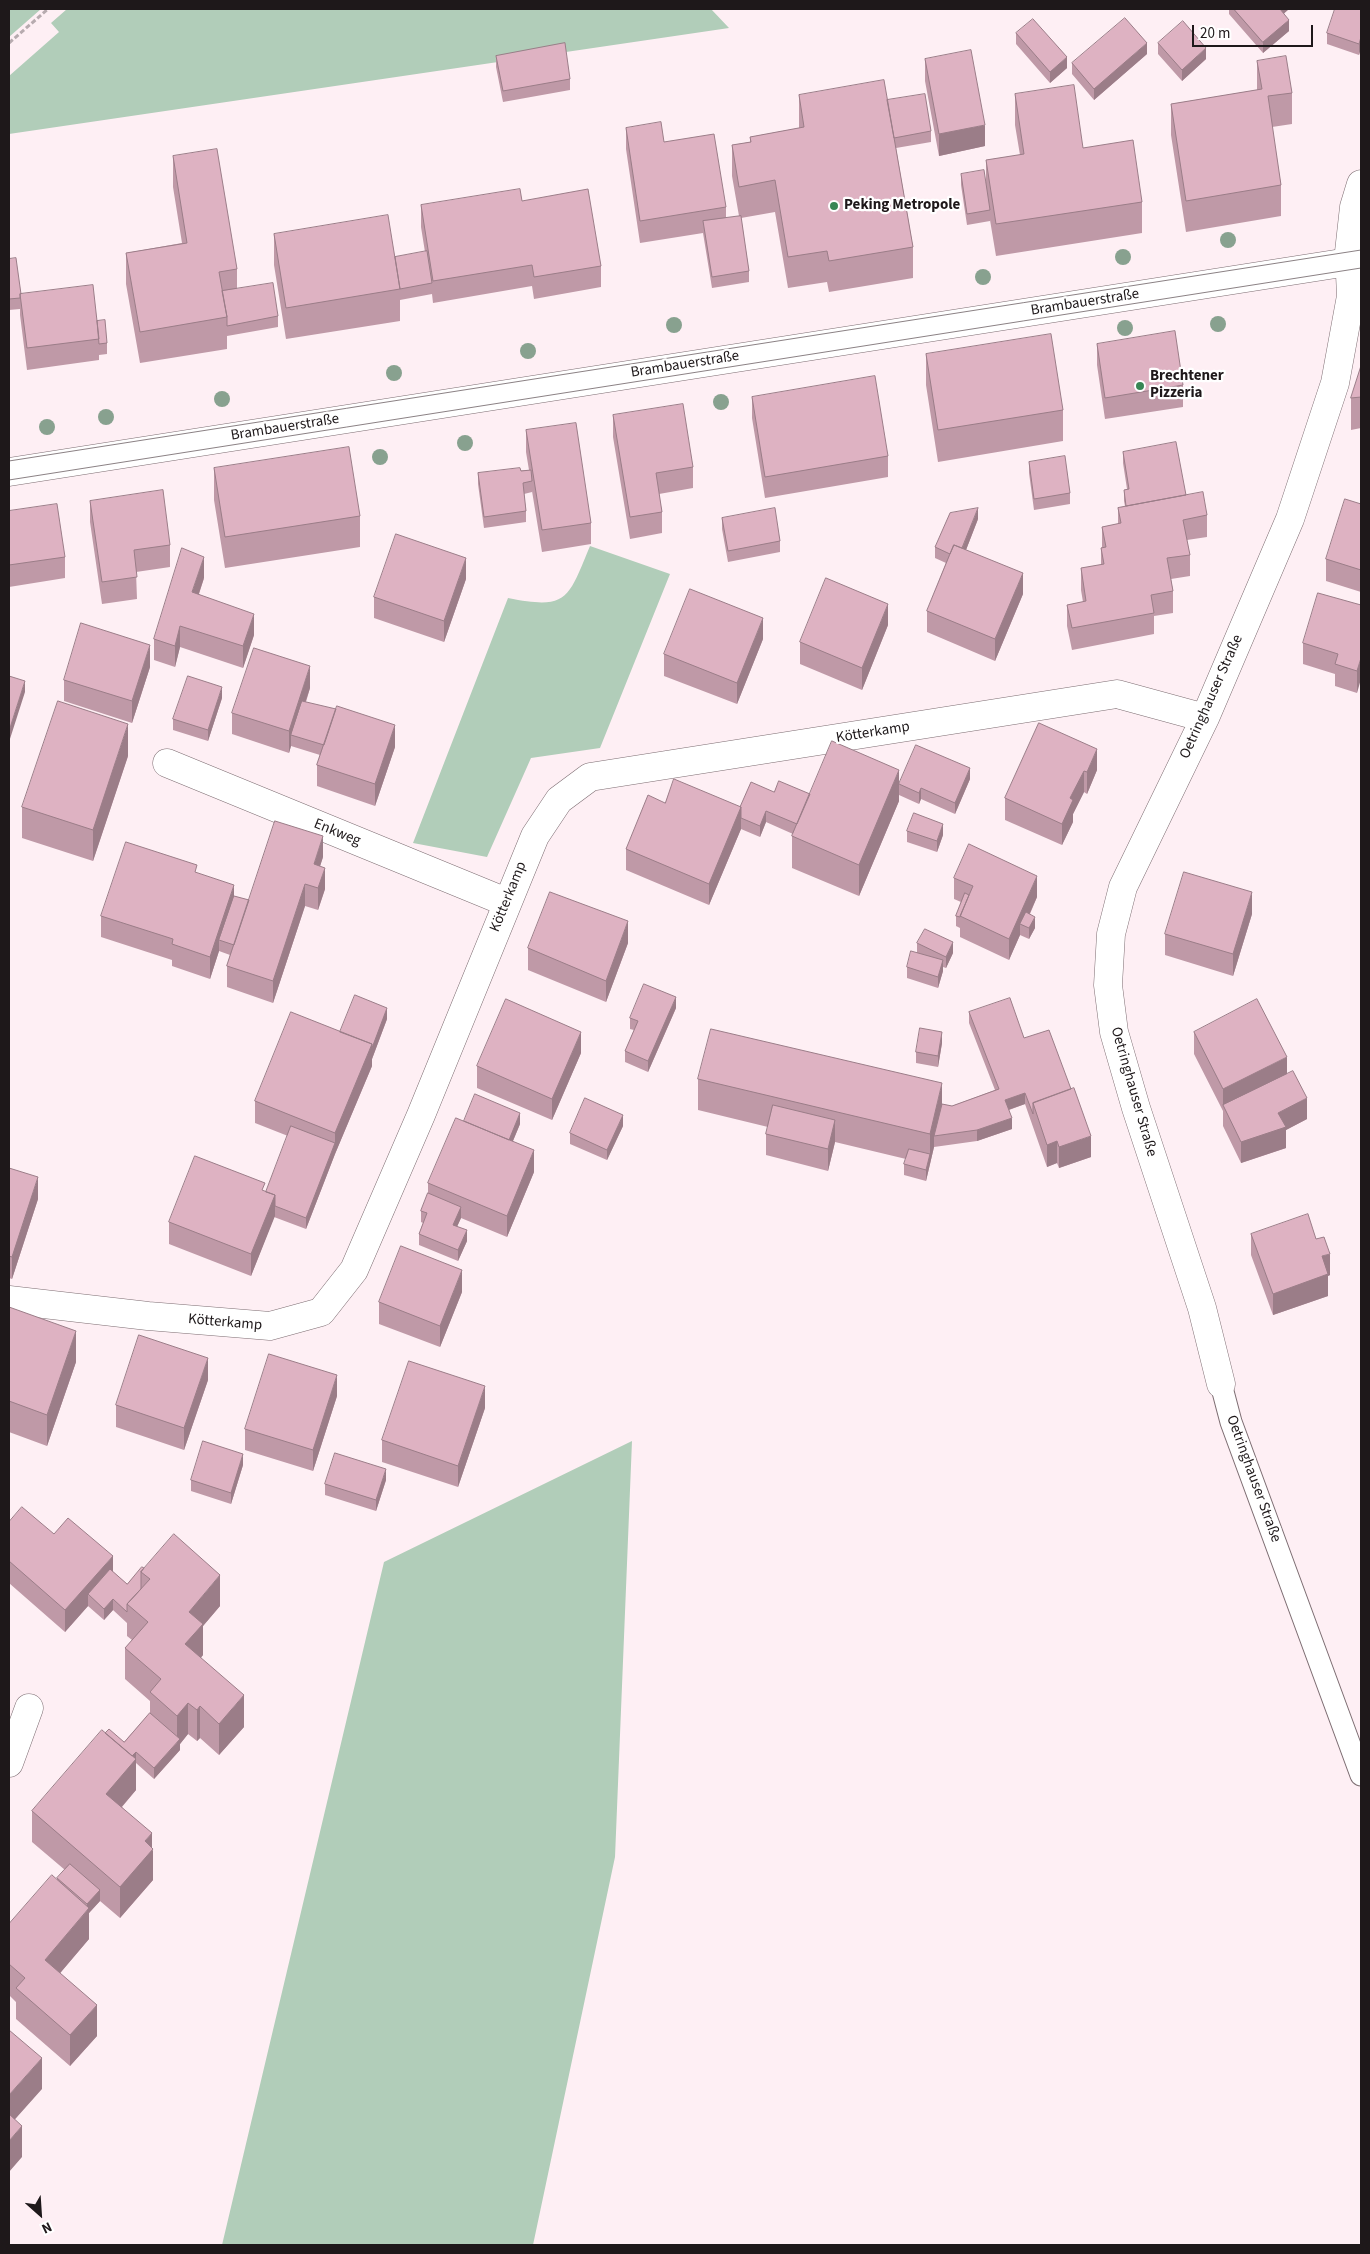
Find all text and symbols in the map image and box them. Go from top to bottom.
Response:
scale bar [1195,15,1316,47]
text: 20 m [1200,23,1230,44]
place label: Peking Metropole [844,197,960,215]
marker: Peking Metropole [828,200,840,212]
street label: Brambauerstraße [1029,286,1141,320]
street label: Brambauerstraße [629,348,741,382]
place label: Brechtener Pizzeria [1150,368,1224,403]
marker: Brechtener Pizzeria [1134,380,1146,392]
street label: Brambauerstraße [229,411,341,445]
street label: Oetringhauser Straße [1177,632,1247,762]
street label: Kötterkamp [835,718,911,748]
street label: Enkweg [311,815,363,851]
street label: Kötterkamp [487,859,531,935]
street label: Oetringhauser Straße [1106,1025,1160,1159]
street label: Kötterkamp [187,1311,263,1335]
street label: Oetringhauser Straße [1222,1413,1284,1545]
north arrow [15,2189,65,2239]
text: N [38,2216,55,2239]

